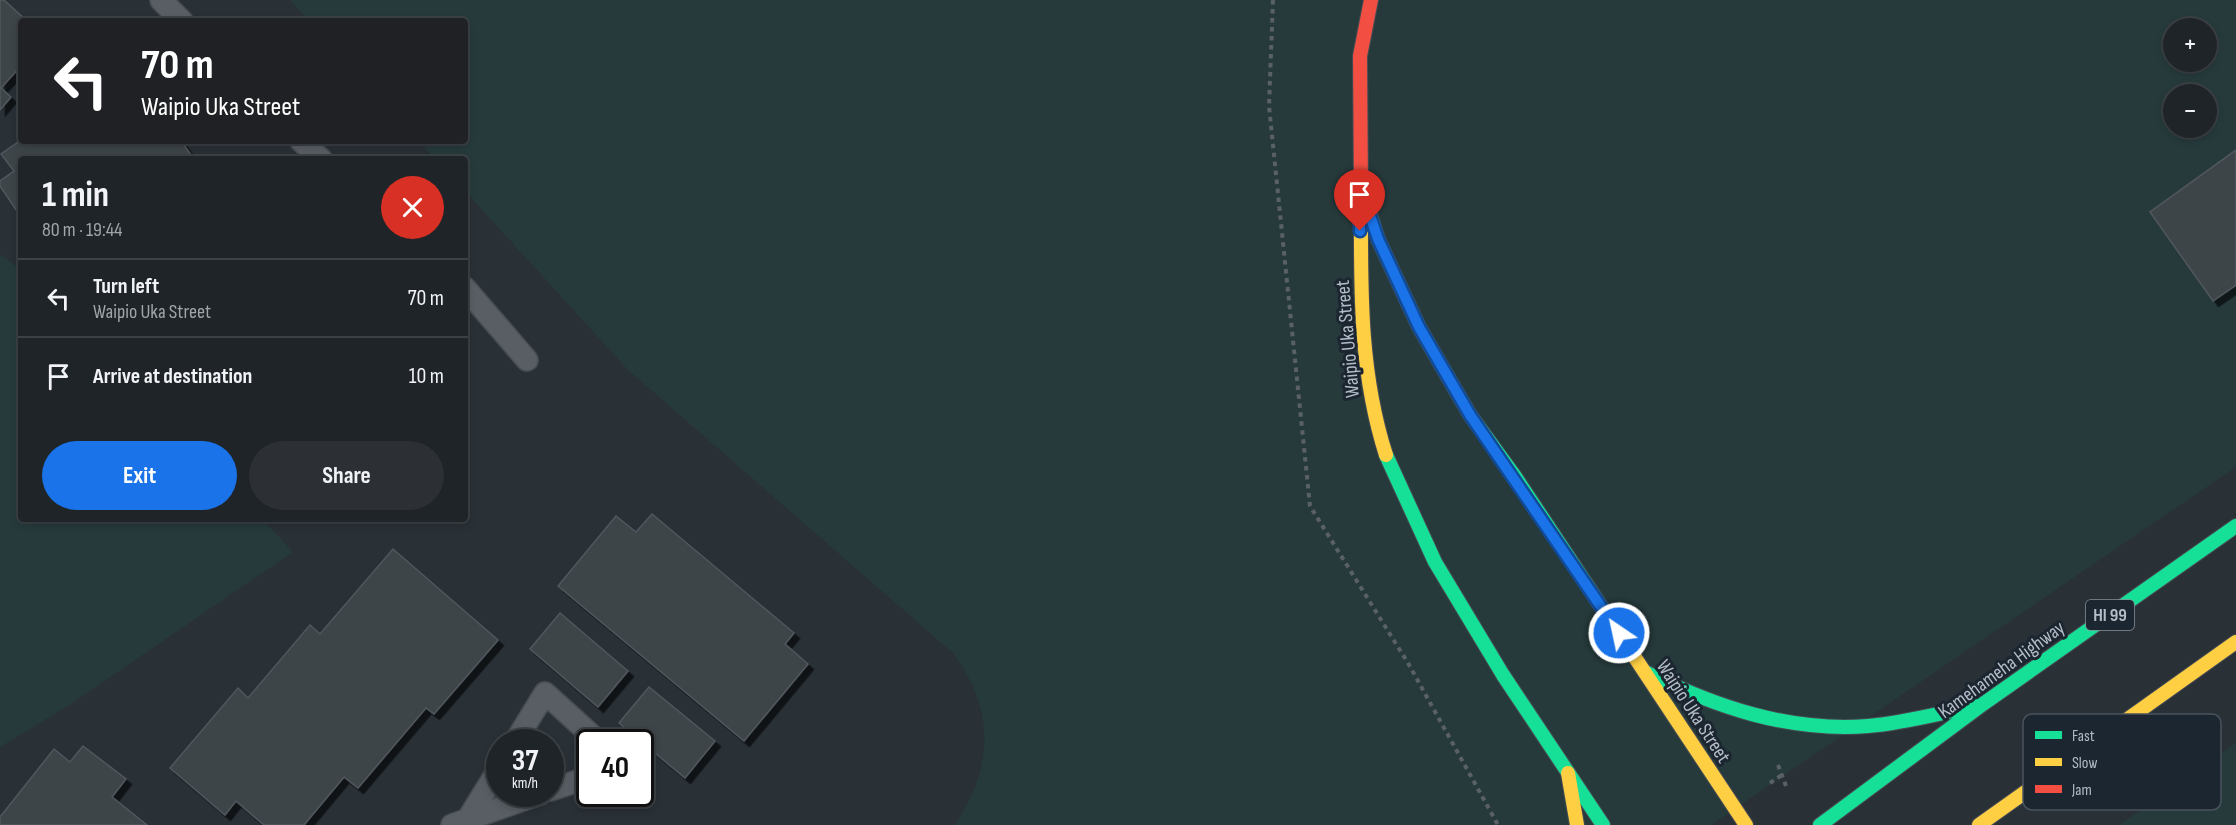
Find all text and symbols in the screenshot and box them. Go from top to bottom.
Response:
map controls [2163,18,2217,138]
button: + [2163,18,2217,72]
text: 70 m [141,40,214,91]
icon: left [42,42,120,120]
button: − [2163,84,2217,138]
text: Waipio Uka Street [141,91,300,123]
pin [1334,169,1385,231]
text: 1 min [42,174,109,217]
button: close [381,176,444,239]
icon: arrive [1343,178,1376,211]
text: 80 m · 19:44 [42,218,122,242]
text: Turn left [93,273,159,300]
street label: Waipio Uka Street [1331,279,1365,399]
icon: left [42,282,75,315]
text: 70 m [408,285,444,312]
text: Waipio Uka Street [93,300,211,324]
icon: arrive [42,360,75,393]
text: Arrive at destination [93,363,252,390]
text: 10 m [409,363,444,390]
button: Exit [42,441,237,510]
button: Share [249,441,444,510]
road number: HI 99 [2086,600,2134,630]
position arrow [1587,601,1651,665]
street label: Kamehameha Highway [1934,616,2070,724]
street label: Waipio Uka Street [1651,656,1735,768]
legend [2023,714,2221,810]
text: Fast [2072,727,2095,746]
speed limit sign: 40 [576,729,654,807]
text: 37 [512,743,538,779]
text: Slow [2072,754,2097,773]
text: km/h [512,774,538,793]
text: Jam [2071,781,2092,800]

